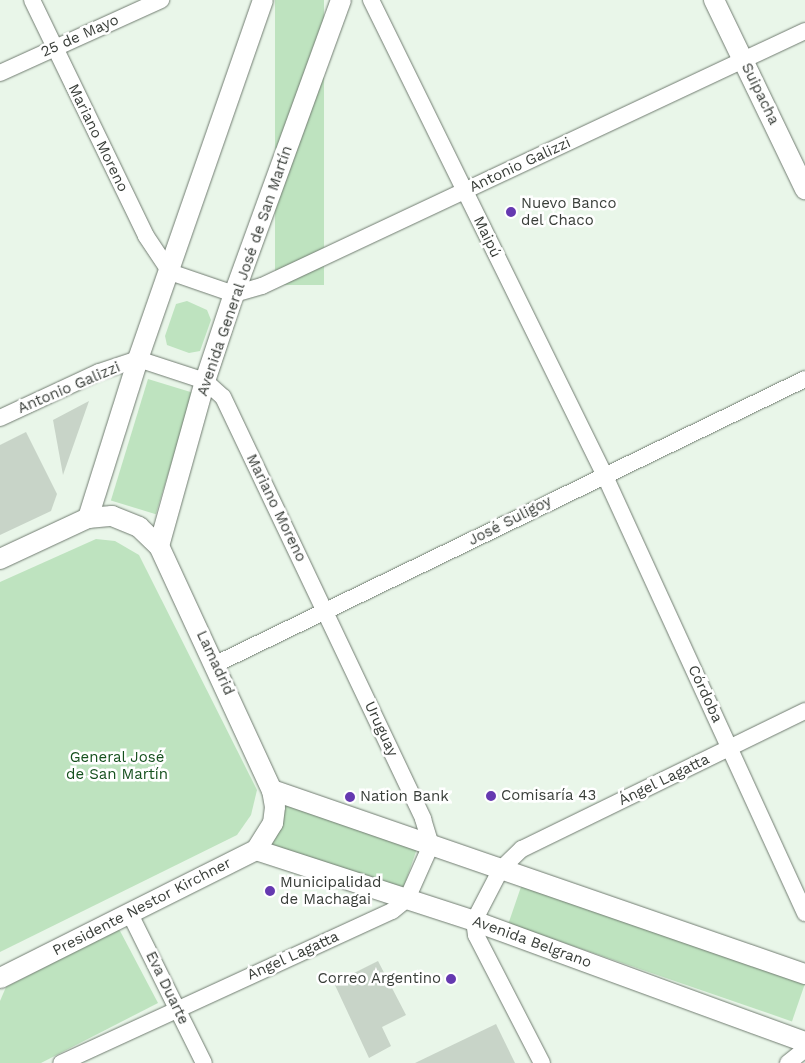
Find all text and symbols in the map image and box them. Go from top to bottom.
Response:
street label: 25 de Mayo [38,11,122,61]
street label: Suipacha [737,60,783,128]
street label: Mariano Moreno [64,81,132,195]
street label: Antonio Galizzi [466,134,574,196]
street label: Avenida General José de San Martín [193,143,297,399]
place label: Nuevo Banco del Chaco [521,194,616,229]
marker: Nuevo Banco del Chaco [505,206,517,218]
street label: Maipú [469,213,505,261]
street label: Antonio Galizzi [15,358,123,418]
street label: Mariano Moreno [242,451,310,565]
street label: José Suligoy [465,492,555,550]
street label: Lamadrid [192,628,238,698]
street label: Córdoba [684,662,726,726]
street label: Uruguay [360,698,402,760]
park label: General José de San Martín [66,748,168,783]
street label: Ángel Lagatta [615,750,713,810]
place label: Comisaría 43 [501,787,597,805]
place label: Nation Bank [360,788,449,806]
marker: Comisaría 43 [485,790,497,802]
marker: Nation Bank [344,791,356,803]
street label: Presidente Nestor Kirchner [50,854,234,960]
place label: Municipalidad de Machagai [280,873,381,908]
marker: Municipalidad de Machagai [264,885,276,897]
street label: Avenida Belgrano [470,912,594,972]
street label: Angel Lagatta [244,928,342,984]
street label: Eva Duarte [141,948,193,1028]
place label: Correo Argentino [317,970,441,988]
marker: Correo Argentino [445,973,457,985]

